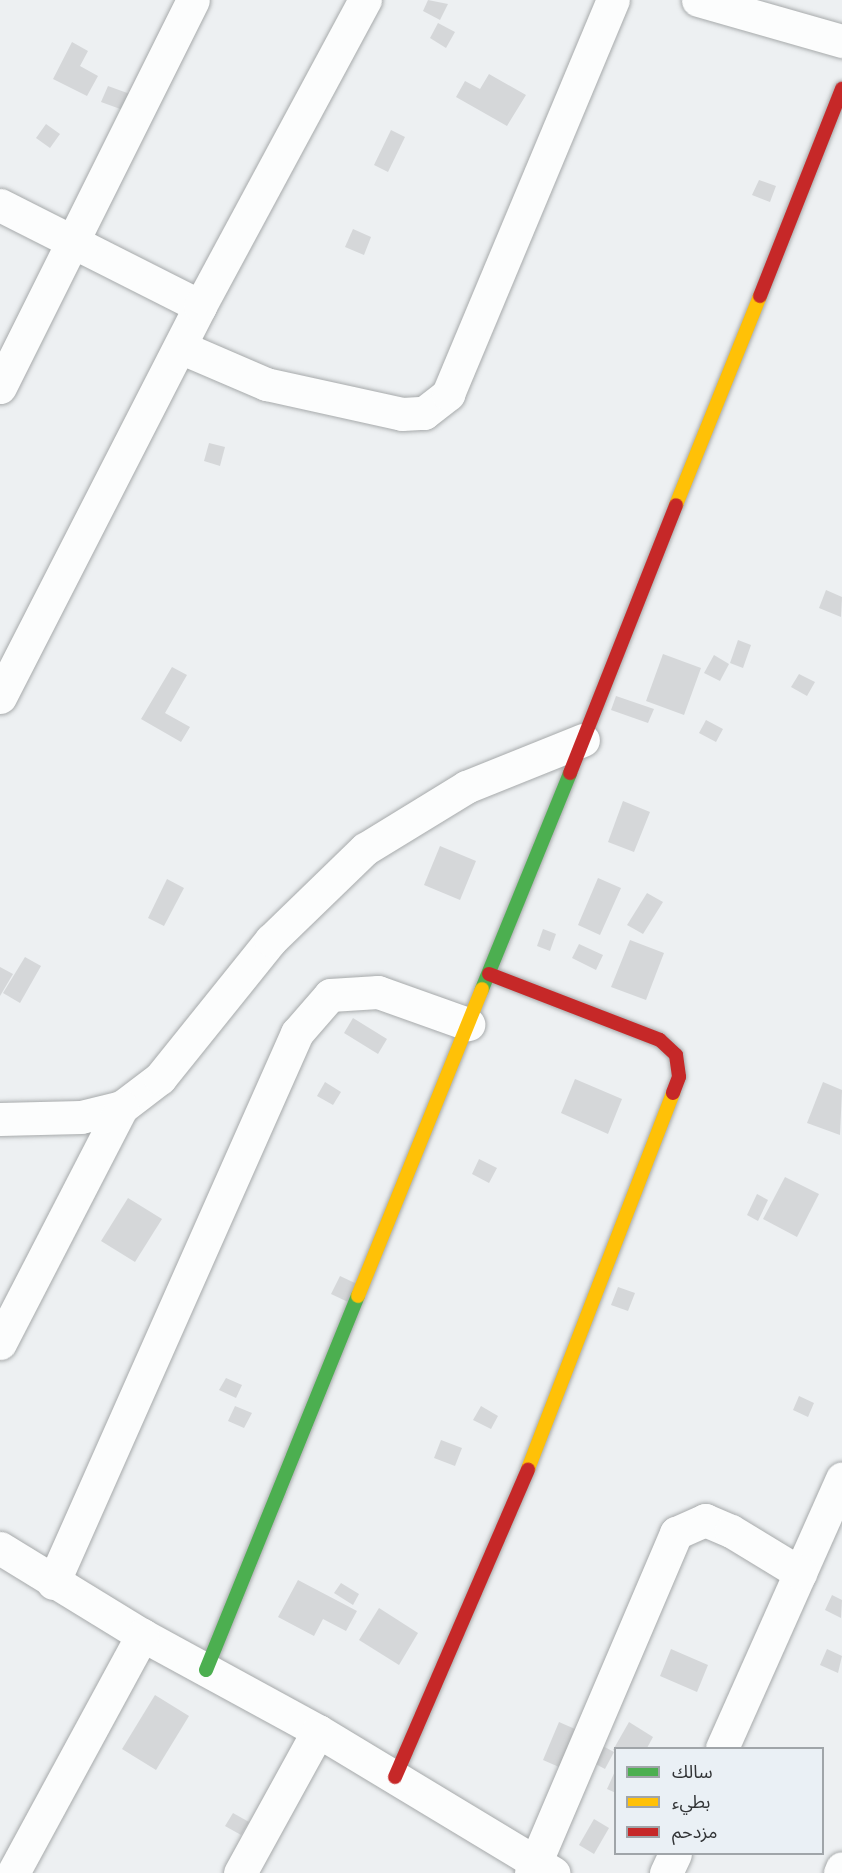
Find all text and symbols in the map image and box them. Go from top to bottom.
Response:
legend [614,1747,824,1855]
text: سالك [672,1759,713,1783]
text: بطيء [672,1789,710,1813]
text: مزدحم [672,1819,717,1843]

